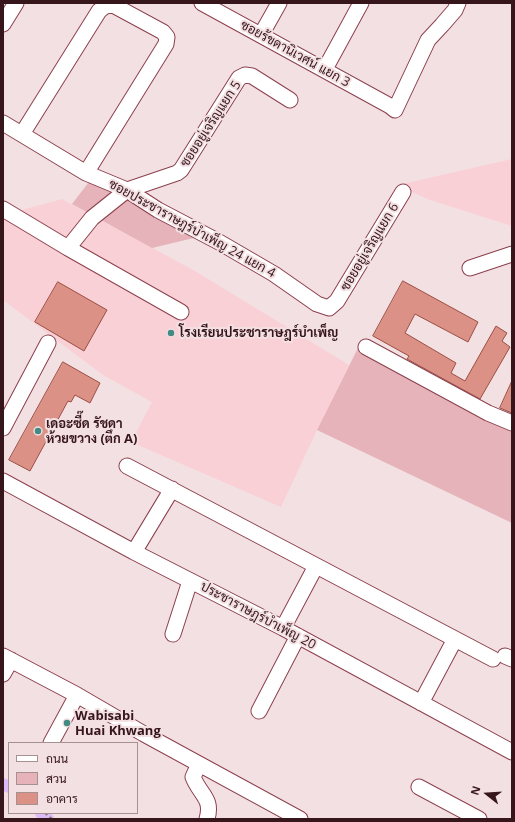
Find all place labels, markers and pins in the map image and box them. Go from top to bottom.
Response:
place label: โรงเรียนประชาราษฎร์บำเพ็ญ [179,325,338,341]
marker: โรงเรียนประชาราษฎร์บำเพ็ญ [166,328,176,338]
place label: เดอะซี๊ด รัชดา ห้วยขวาง (ตึก A) [46,416,137,447]
marker: เดอะซี๊ด รัชดา ห้วยขวาง (ตึก A) [33,426,43,436]
place label: Wabisabi Huai Khwang [75,708,161,739]
marker: Wabisabi Huai Khwang [62,718,72,728]

